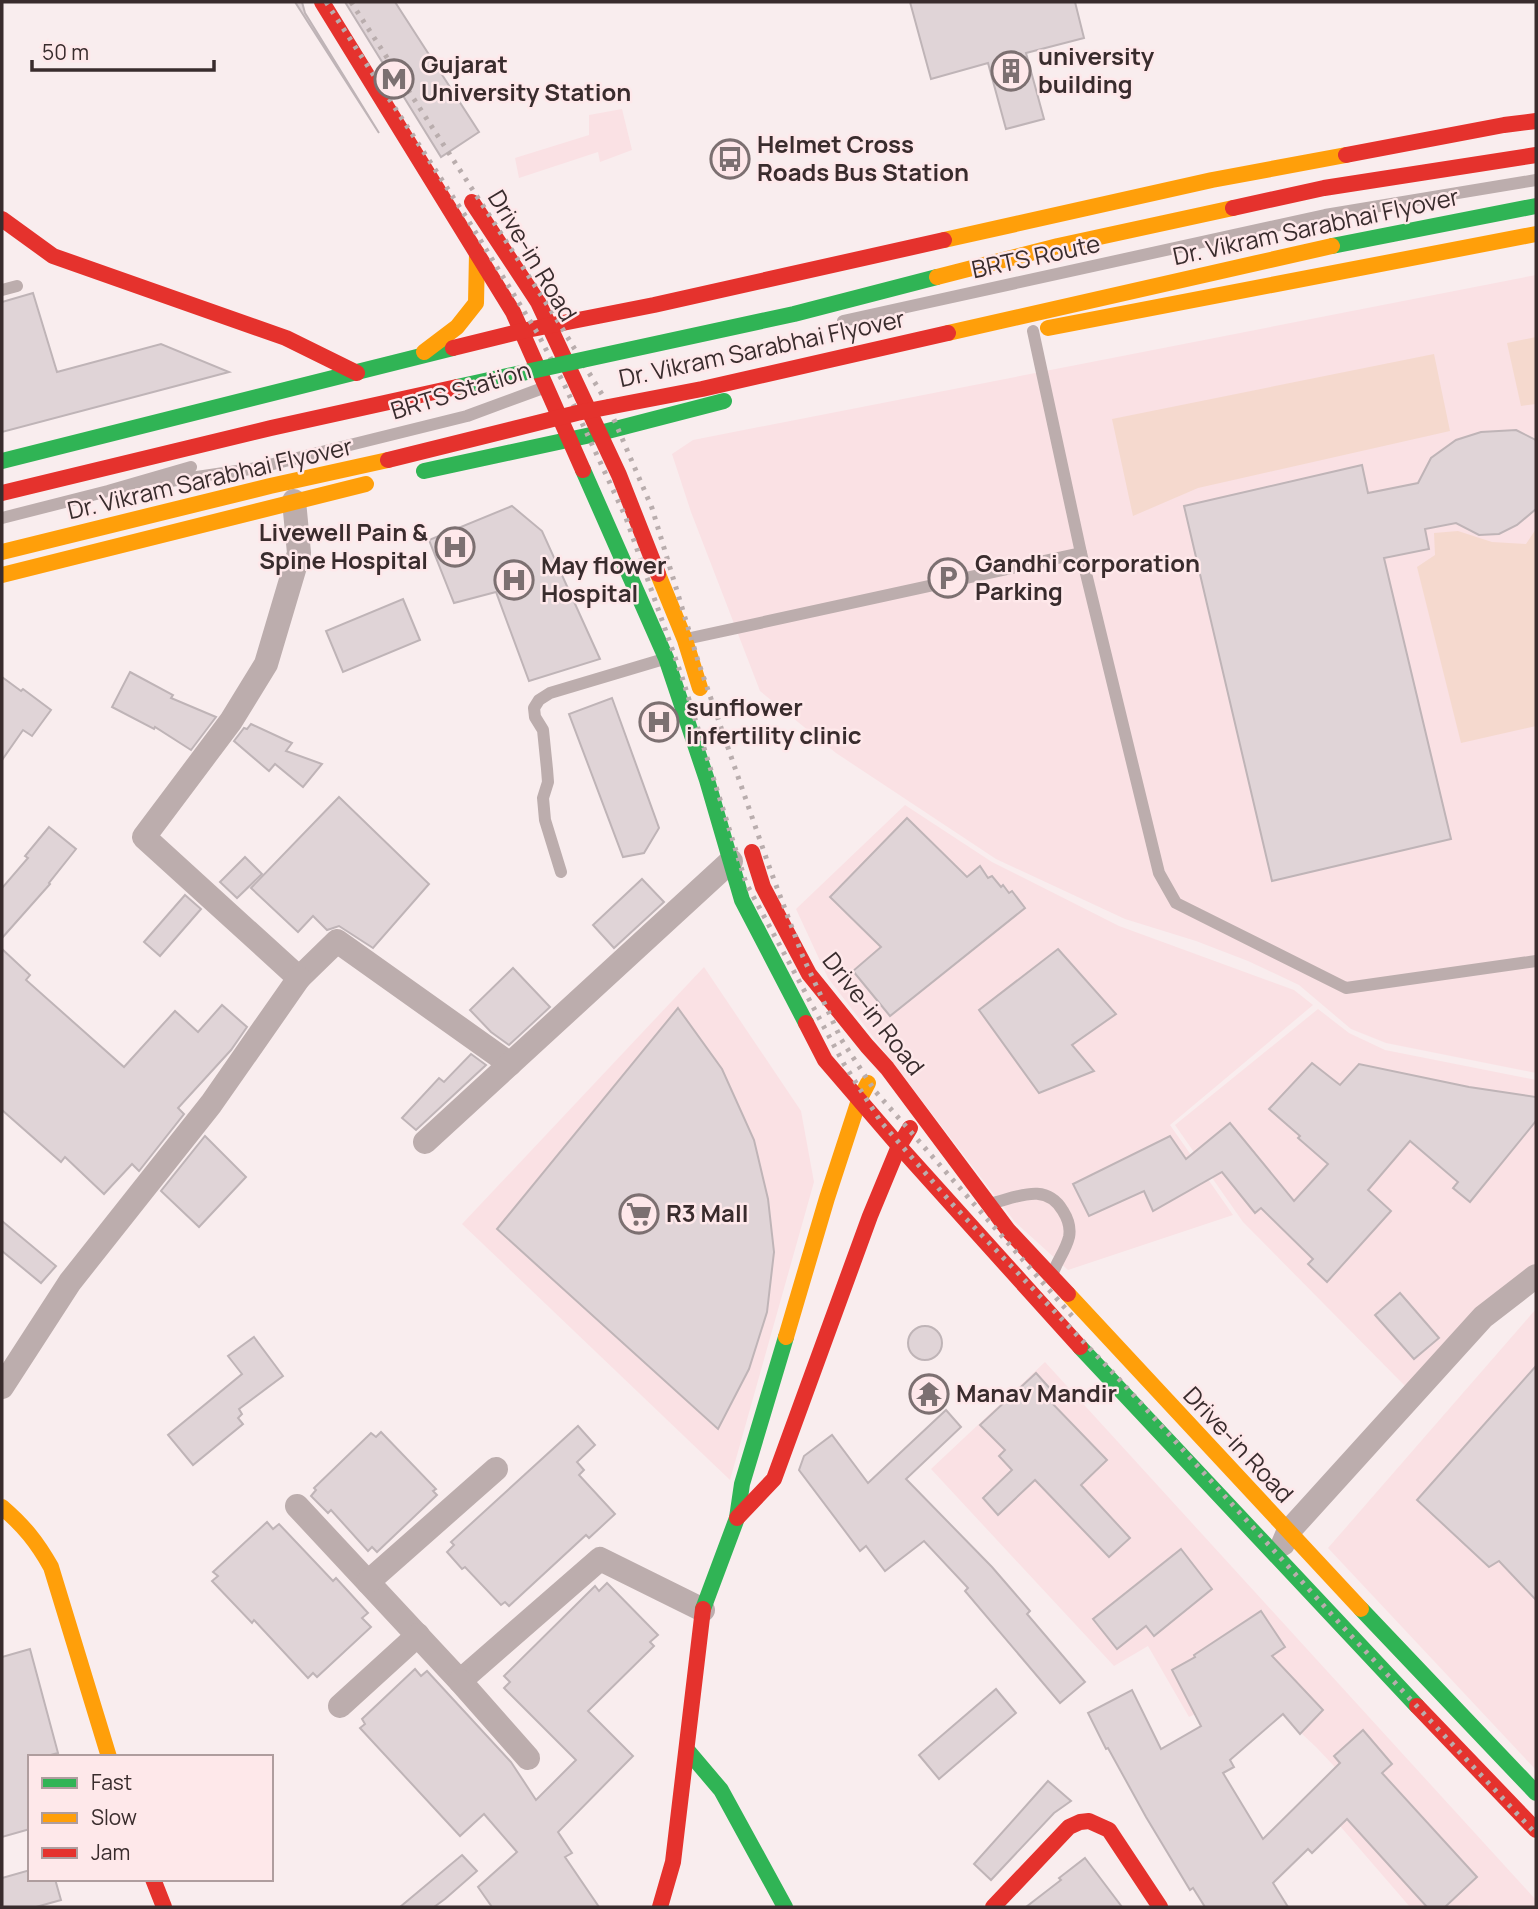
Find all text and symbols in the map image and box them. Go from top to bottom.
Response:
scale bar [32,28,214,72]
text: 50 m [42,38,89,66]
place label: university building [1038,39,1155,100]
place label: Gujarat University Station [421,47,631,108]
building icon: university building [990,50,1032,92]
metro station icon: Gujarat University Station [373,58,415,100]
place label: Helmet Cross Roads Bus Station [757,127,969,188]
bus stop icon: Helmet Cross Roads Bus Station [709,138,751,180]
street label: Dr. Vikram Sarabhai Flyover [1170,179,1462,272]
street label: Drive-in Road [481,183,585,327]
street label: BRTS Route [968,226,1103,285]
street label: Dr. Vikram Sarabhai Flyover [616,301,908,394]
street label: BRTS Station [386,353,535,427]
street label: Dr. Vikram Sarabhai Flyover [64,429,356,526]
place label: Livewell Pain & Spine Hospital [259,515,428,576]
hospital icon: Livewell Pain & Spine Hospital [434,526,476,568]
place label: Gandhi corporation Parking [975,546,1200,607]
place label: May flower Hospital [541,548,667,609]
parking icon: Gandhi corporation Parking [927,557,969,599]
hospital icon: May flower Hospital [493,559,535,601]
place label: sunflower infertility clinic [686,690,862,751]
hospital icon: sunflower infertility clinic [638,701,680,743]
street label: Drive-in Road [816,945,933,1081]
supermarket icon: R3 Mall [618,1193,660,1235]
place label: R3 Mall [666,1196,748,1229]
temple icon: Manav Mandir [908,1373,950,1415]
place label: Manav Mandir [956,1376,1117,1409]
street label: Drive-in Road [1177,1379,1302,1509]
legend [28,1755,273,1881]
text: Fast [91,1768,132,1796]
text: Slow [91,1803,137,1831]
text: Jam [91,1838,130,1866]

